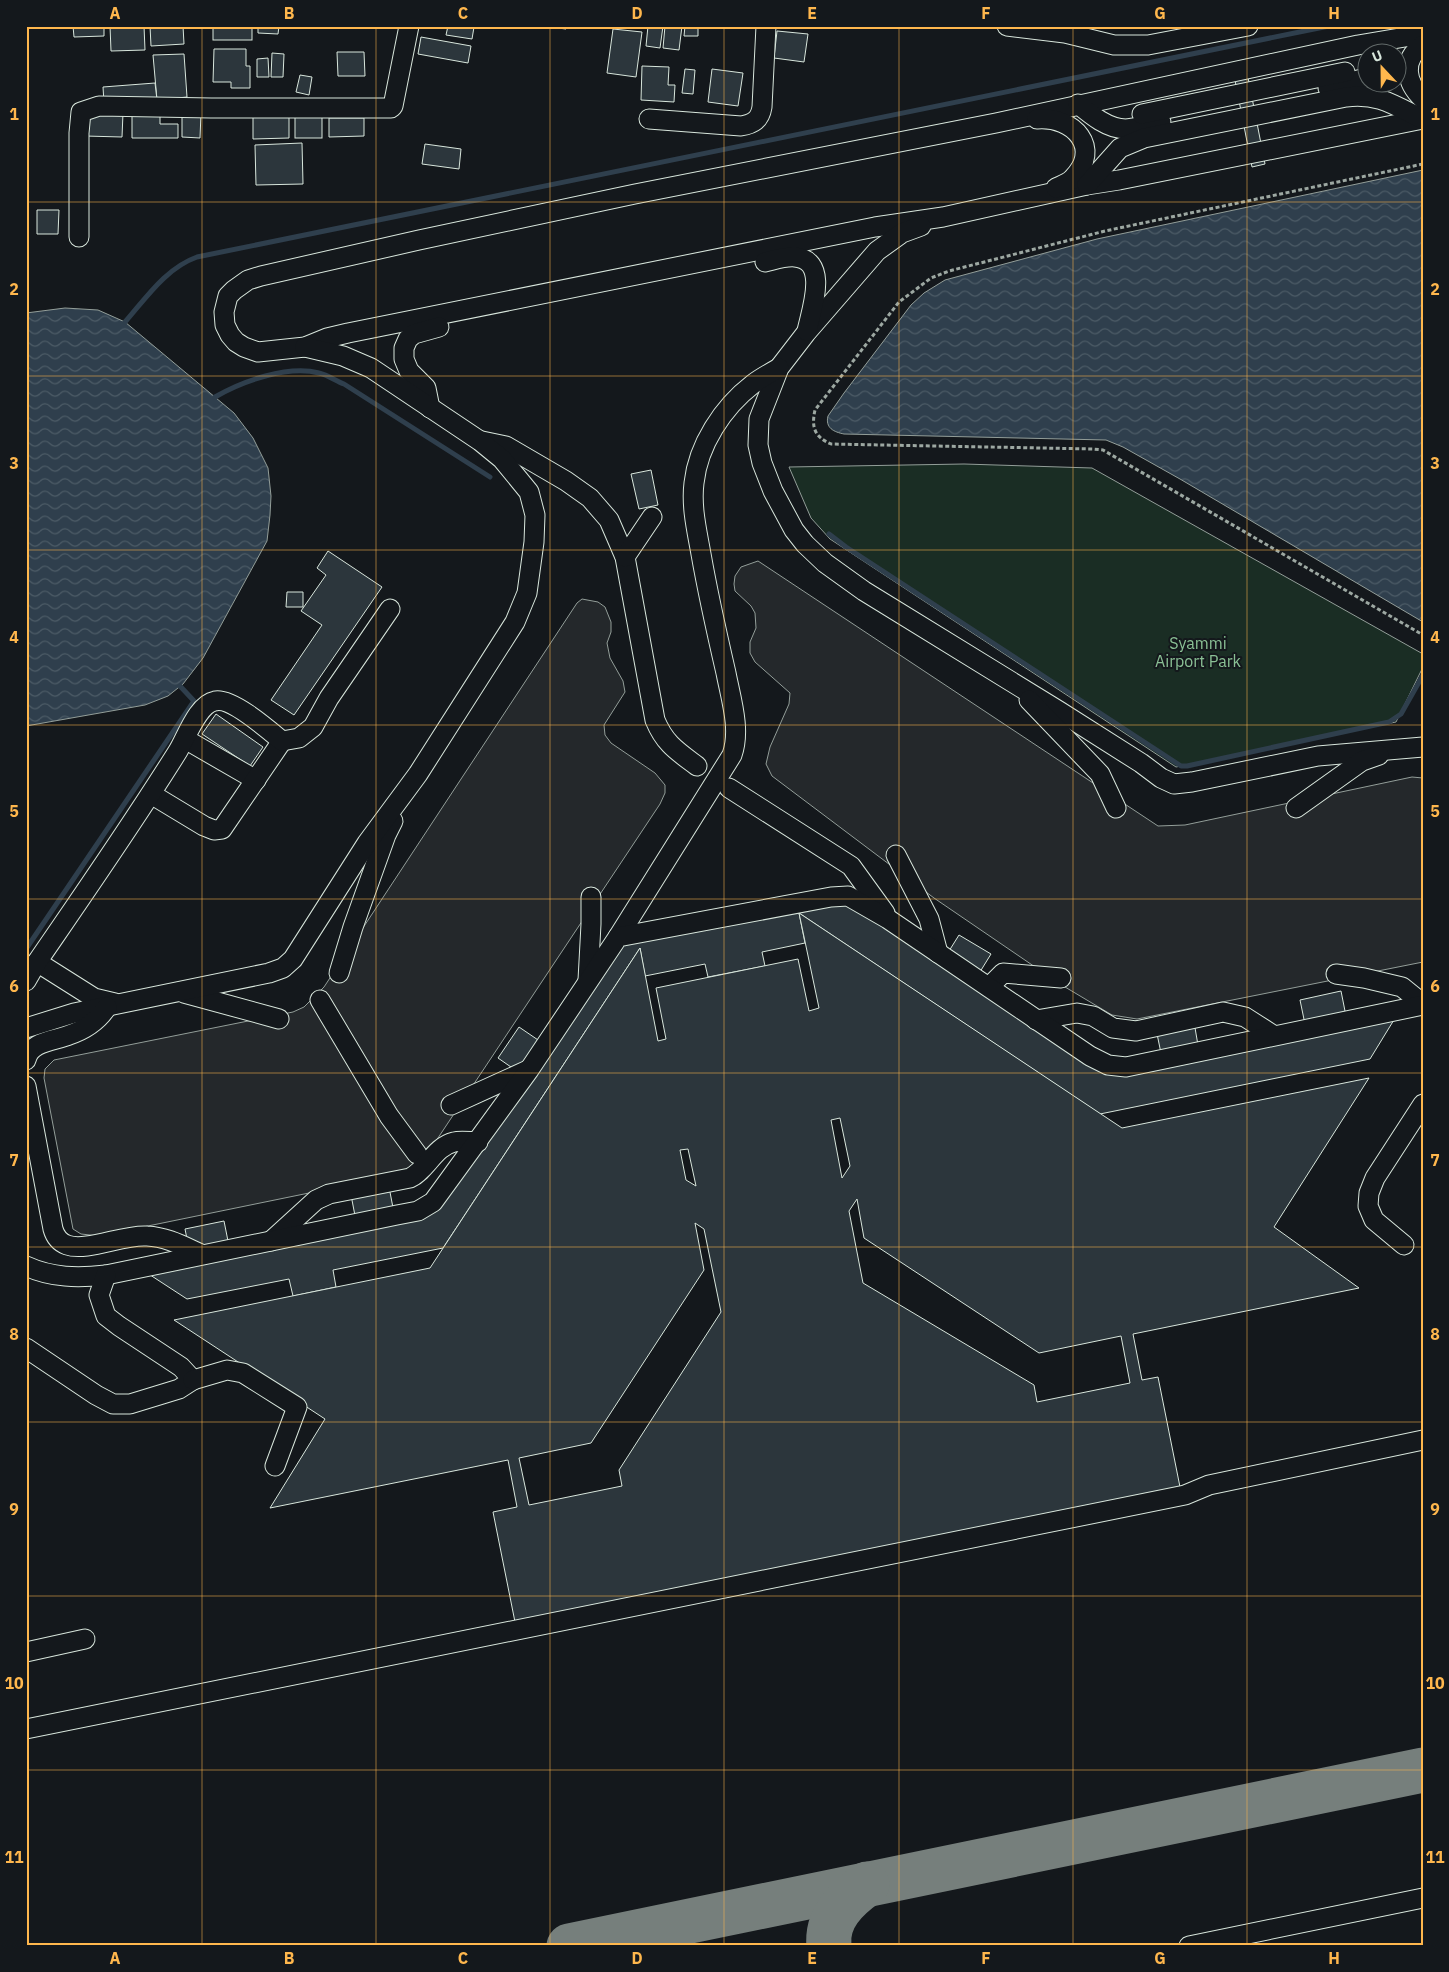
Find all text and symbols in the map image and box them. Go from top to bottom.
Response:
text: A [110,3,121,23]
text: B [284,3,295,23]
text: C [458,3,468,23]
text: D [631,3,643,23]
text: E [807,3,817,23]
text: F [981,3,991,23]
text: G [1154,3,1166,23]
text: H [1328,3,1340,23]
north arrow [1356,42,1406,92]
text: U [1369,46,1385,66]
text: 1 [9,104,19,124]
text: 1 [1430,104,1440,124]
text: 2 [9,279,19,299]
text: 2 [1430,279,1440,299]
text: 3 [9,453,19,473]
text: 3 [1430,453,1440,473]
text: 4 [9,627,19,647]
text: 4 [1430,627,1440,647]
park label: Syammi Airport Park [1155,633,1242,671]
text: 5 [9,801,19,821]
text: 5 [1430,801,1440,821]
text: 6 [9,976,19,996]
text: 6 [1430,976,1440,996]
text: 7 [9,1150,19,1170]
text: 7 [1430,1150,1440,1170]
text: 8 [9,1324,19,1344]
text: 8 [1430,1324,1440,1344]
text: 9 [9,1499,19,1519]
text: 9 [1430,1499,1440,1519]
text: 10 [4,1673,24,1693]
text: 10 [1425,1673,1445,1693]
text: 11 [4,1847,24,1867]
text: 11 [1425,1847,1445,1867]
text: A [110,1948,121,1968]
text: B [284,1948,295,1968]
text: C [458,1948,468,1968]
text: D [631,1948,643,1968]
text: E [807,1948,817,1968]
text: F [981,1948,991,1968]
text: G [1154,1948,1166,1968]
text: H [1328,1948,1340,1968]

